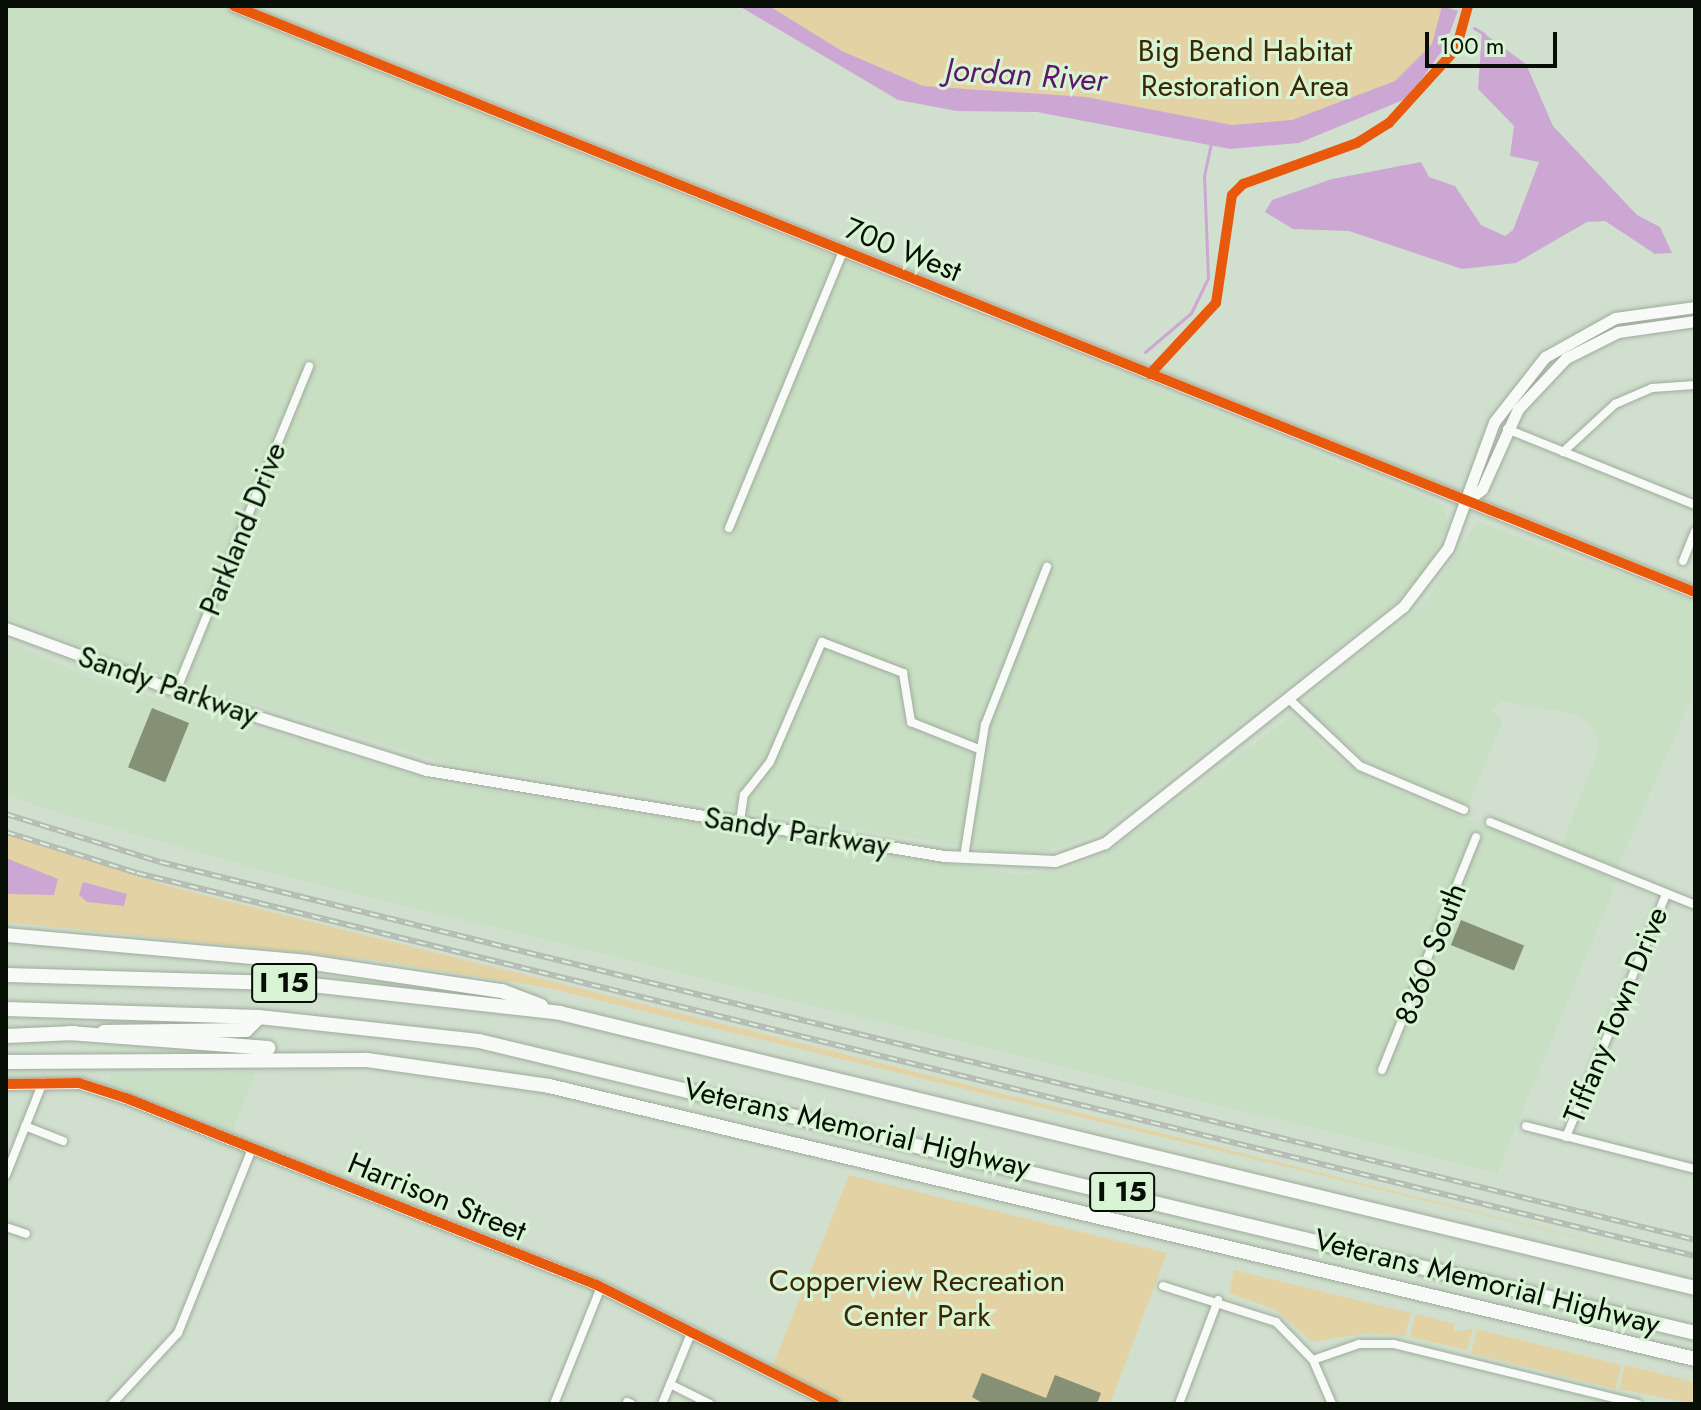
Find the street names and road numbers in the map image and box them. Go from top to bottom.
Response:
street label: 700 West [839,210,967,290]
street label: Parkland Drive [192,437,294,621]
street label: Sandy Parkway [73,638,263,734]
street label: Sandy Parkway [701,800,893,864]
street label: 8360 South [1388,878,1474,1030]
street label: Tiffany Town Drive [1556,902,1676,1128]
road number: I 15 [250,959,318,1007]
street label: Veterans Memorial Highway [680,1071,1034,1185]
street label: Harrison Street [343,1145,531,1249]
road number: I 15 [1088,1168,1156,1216]
street label: Veterans Memorial Highway [1310,1222,1664,1342]

